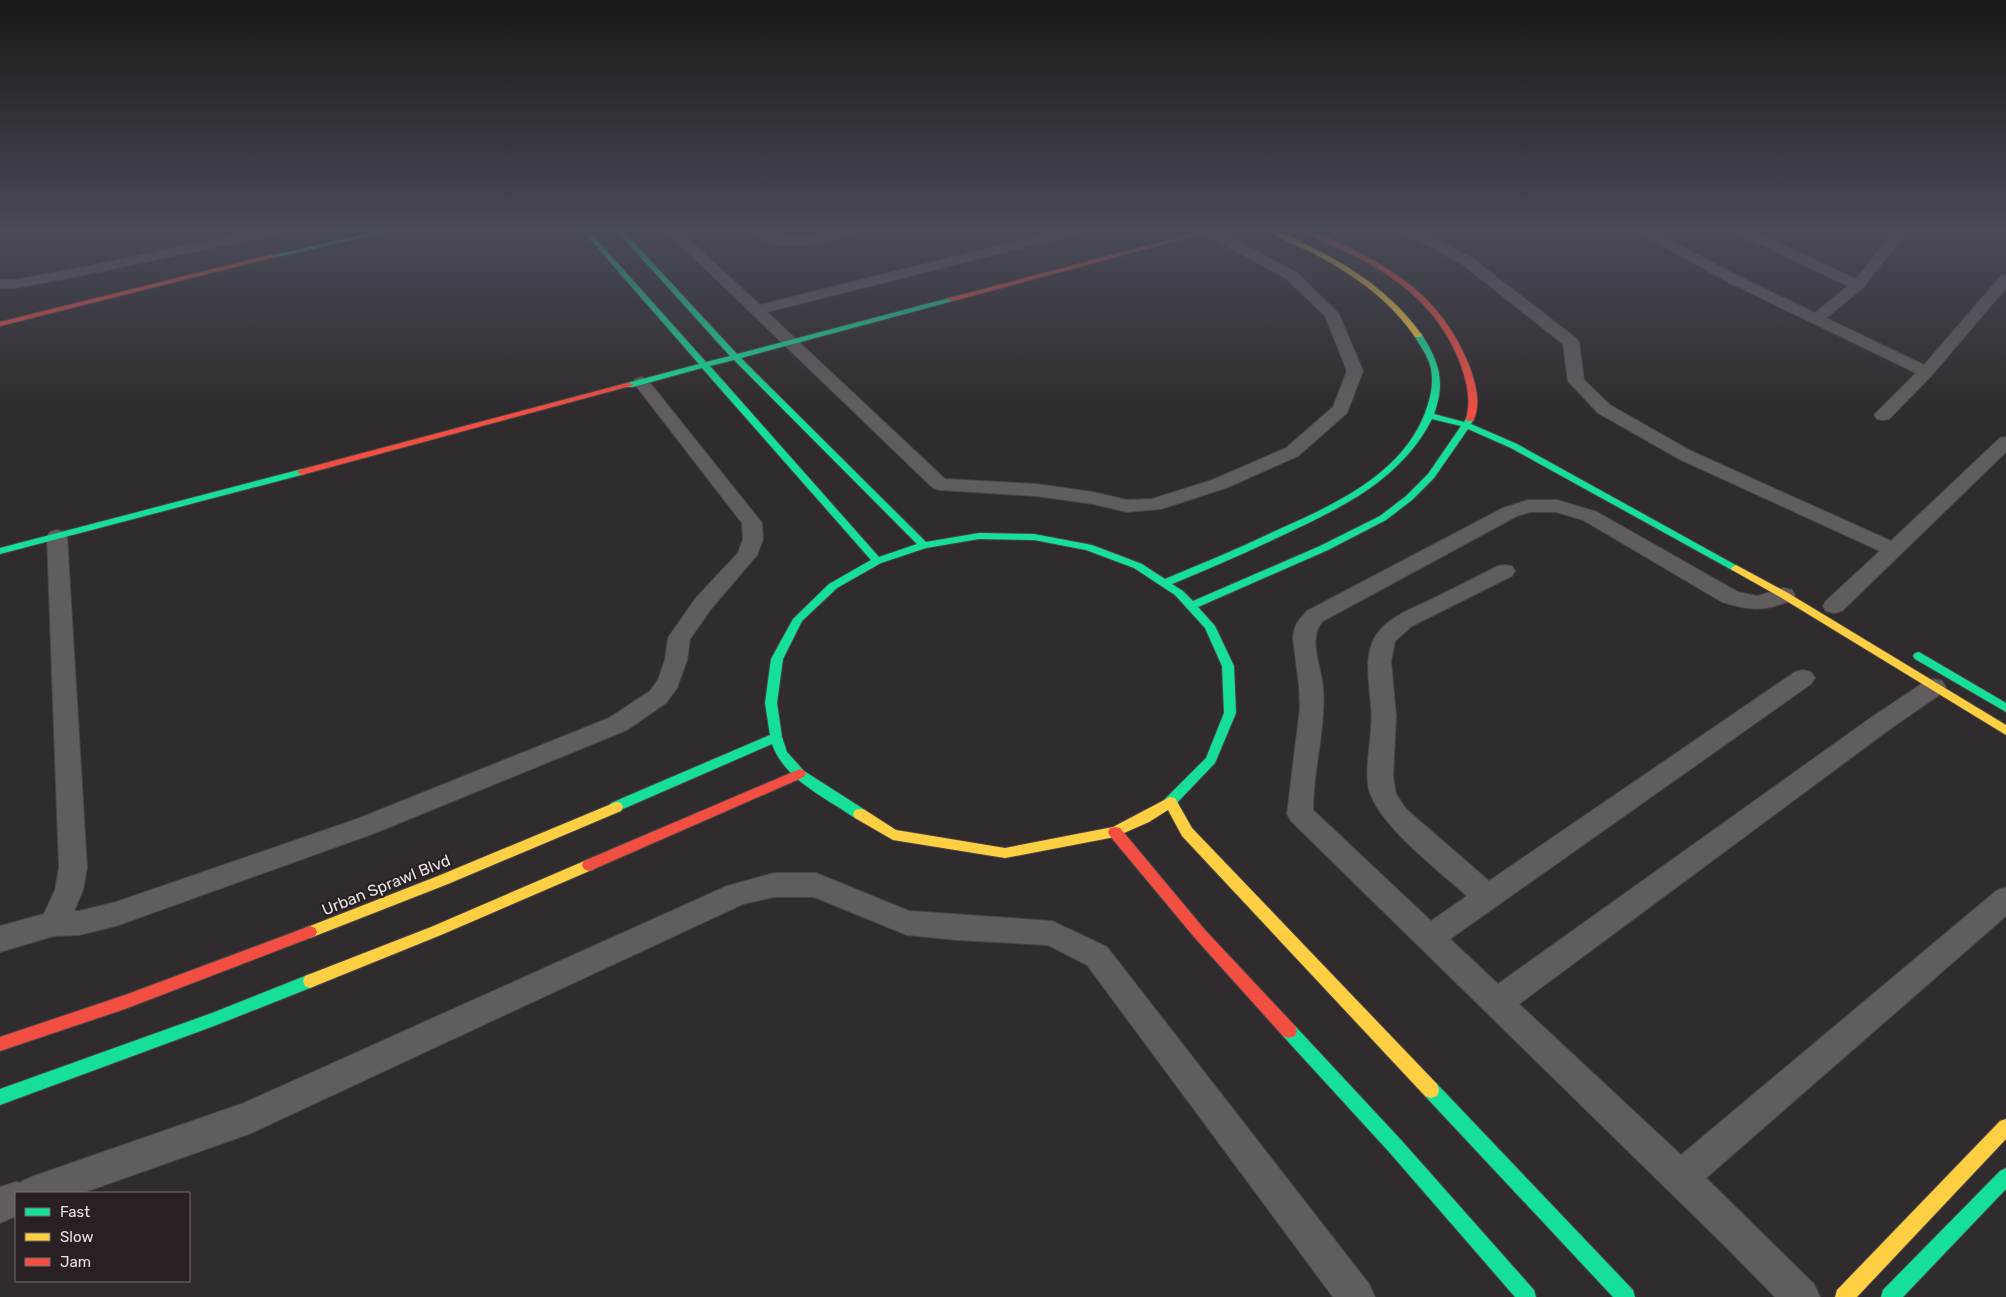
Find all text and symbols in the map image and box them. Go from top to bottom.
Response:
street label: Urban Sprawl Blvd [319,851,453,919]
legend [15,1192,190,1282]
text: Fast [60,1203,90,1221]
text: Slow [60,1228,93,1246]
text: Jam [60,1253,91,1271]

